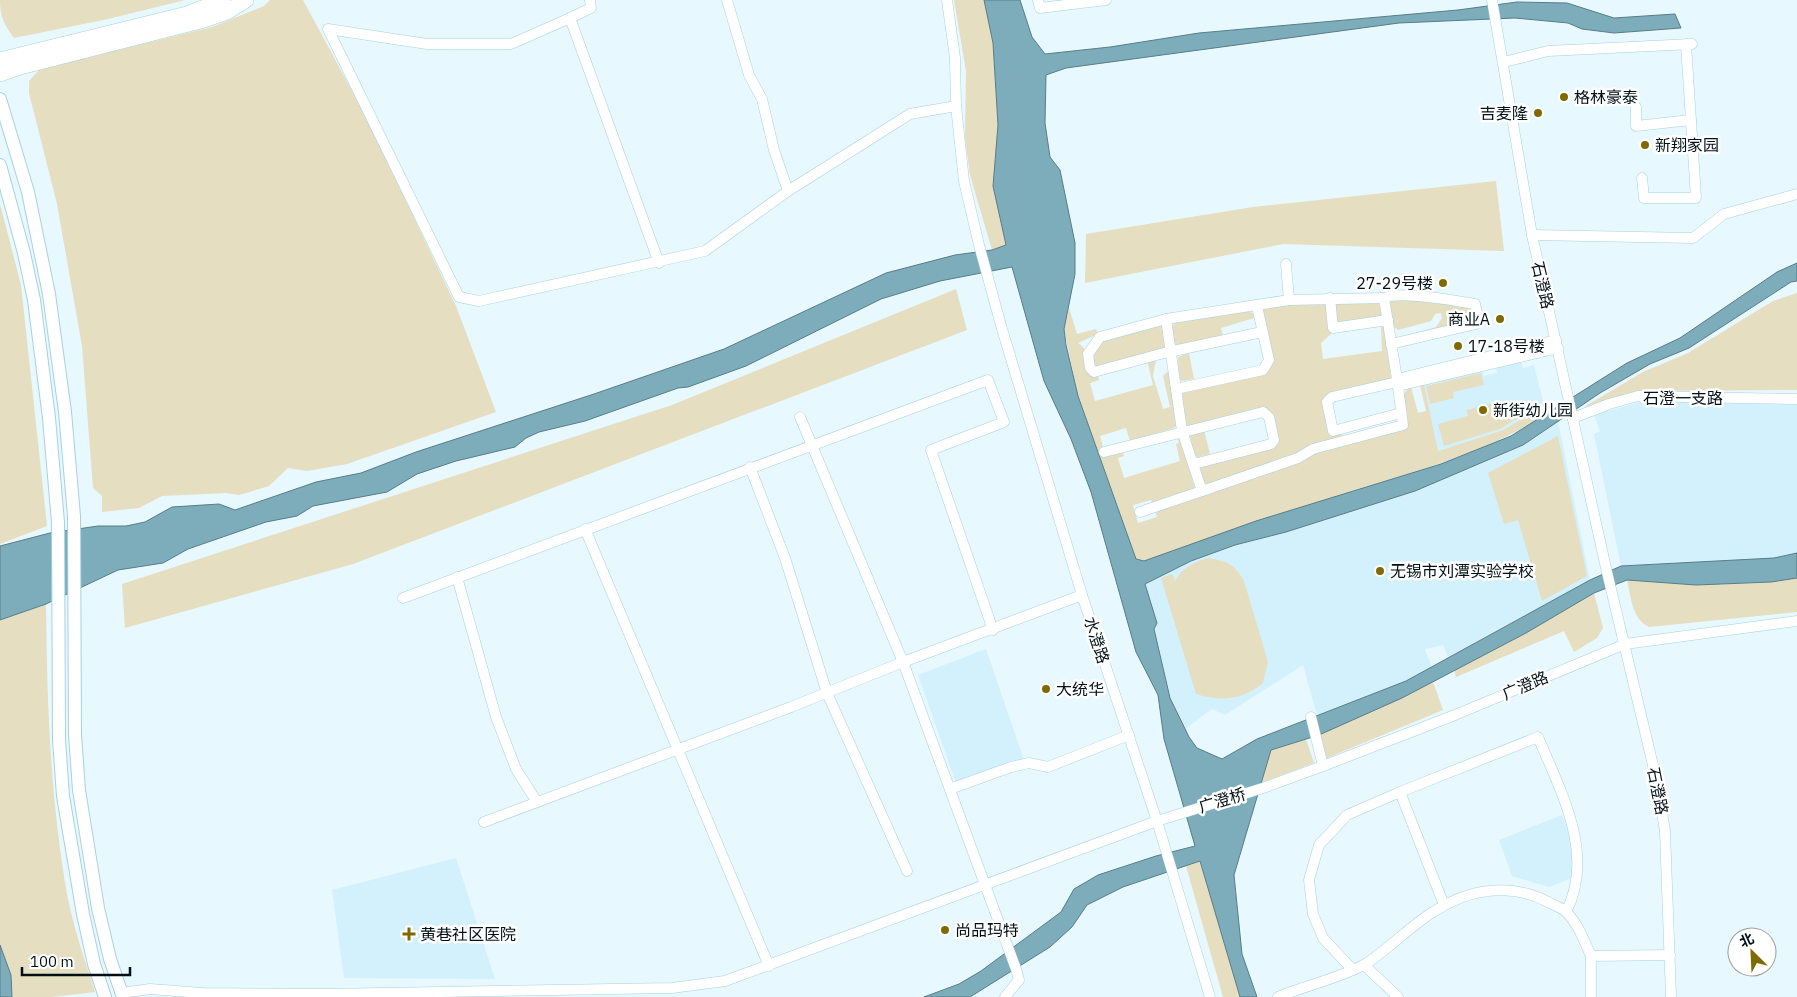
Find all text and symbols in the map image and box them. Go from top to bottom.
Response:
place label: 格林豪泰 [1574,87,1638,107]
marker: 格林豪泰 [1558,91,1570,103]
place label: 吉麦隆 [1480,103,1528,123]
marker: 吉麦隆 [1532,107,1544,119]
place label: 新翔家园 [1655,135,1719,155]
marker: 新翔家园 [1639,139,1651,151]
street label: 石澄路 [1528,259,1558,311]
place label: 27-29号楼 [1356,273,1433,293]
marker: 27-29号楼 [1437,277,1449,289]
place label: 商业A [1448,309,1490,329]
marker: 商业A [1494,313,1506,325]
place label: 17-18号楼 [1468,336,1545,356]
marker: 17-18号楼 [1452,340,1464,352]
street label: 石澄一支路 [1643,388,1723,408]
place label: 新街幼儿园 [1493,400,1573,420]
marker: 新街幼儿园 [1477,404,1489,416]
place label: 无锡市刘潭实验学校 [1390,561,1534,581]
marker: 无锡市刘潭实验学校 [1374,565,1386,577]
street label: 水澄路 [1080,614,1114,666]
street label: 广澄路 [1499,666,1551,704]
place label: 大统华 [1056,679,1104,699]
marker: 大统华 [1040,683,1052,695]
street label: 石澄路 [1644,766,1672,816]
street label: 广澄桥 [1196,783,1248,817]
place label: 尚品玛特 [955,920,1019,940]
place label: 黄巷社区医院 [420,924,516,944]
marker: 尚品玛特 [939,924,951,936]
marker: 黄巷社区医院 [402,927,416,941]
north arrow [1727,927,1777,977]
text: 北 [1737,929,1757,951]
scale bar [22,944,130,976]
text: 100 m [30,952,74,971]

